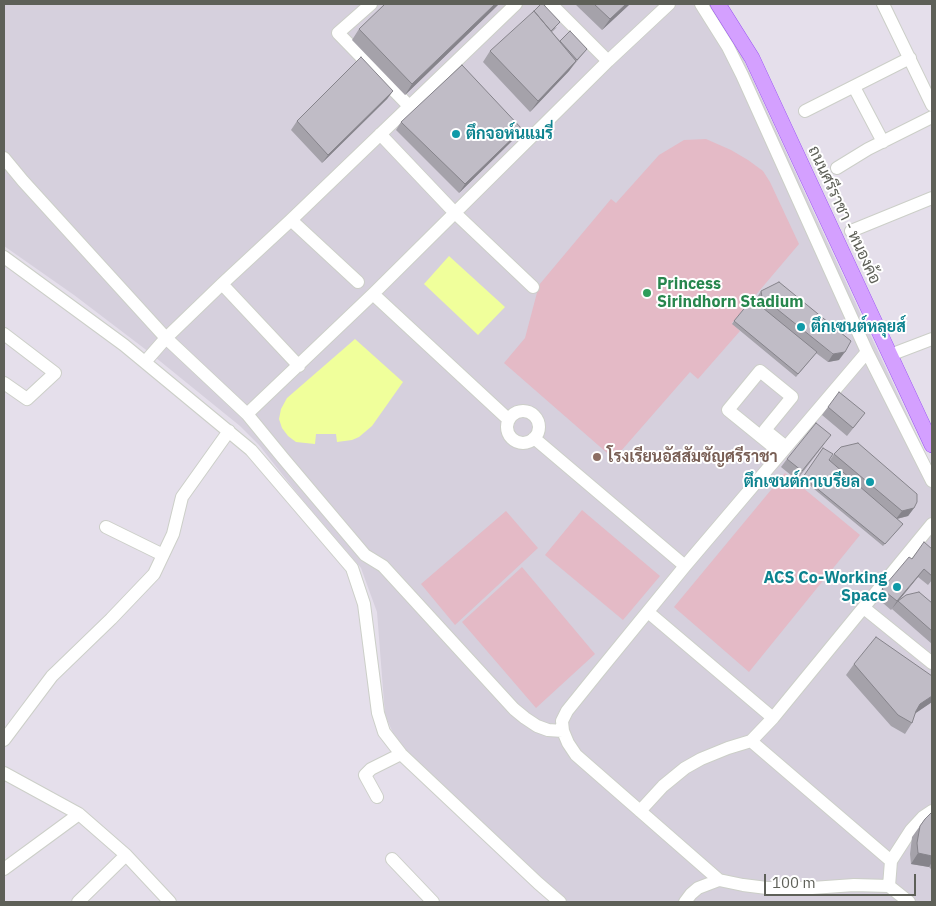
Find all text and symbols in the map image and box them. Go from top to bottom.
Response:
place label: ตึกจอห์นแมรี่ [466,124,553,144]
marker: ตึกจอห์นแมรี่ [450,128,462,140]
street label: ถนนศรีราชา - หนองค้อ [804,143,884,287]
place label: Princess Sirindhorn Stadium [657,274,803,312]
marker: Princess Sirindhorn Stadium [641,287,653,299]
place label: ตึกเซนต์หลุยส์ [811,317,906,337]
marker: ตึกเซนต์หลุยส์ [795,321,807,333]
place label: โรงเรียนอัสสัมชัญศรีราชา [607,447,778,467]
marker: โรงเรียนอัสสัมชัญศรีราชา [591,451,603,463]
place label: ตึกเซนต์กาเบรียล [744,472,860,492]
marker: ตึกเซนต์กาเบรียล [864,476,876,488]
place label: ACS Co-Working Space [764,568,887,606]
marker: ACS Co-Working Space [891,581,903,593]
scale bar [766,864,918,896]
text: 100 m [772,873,816,892]

